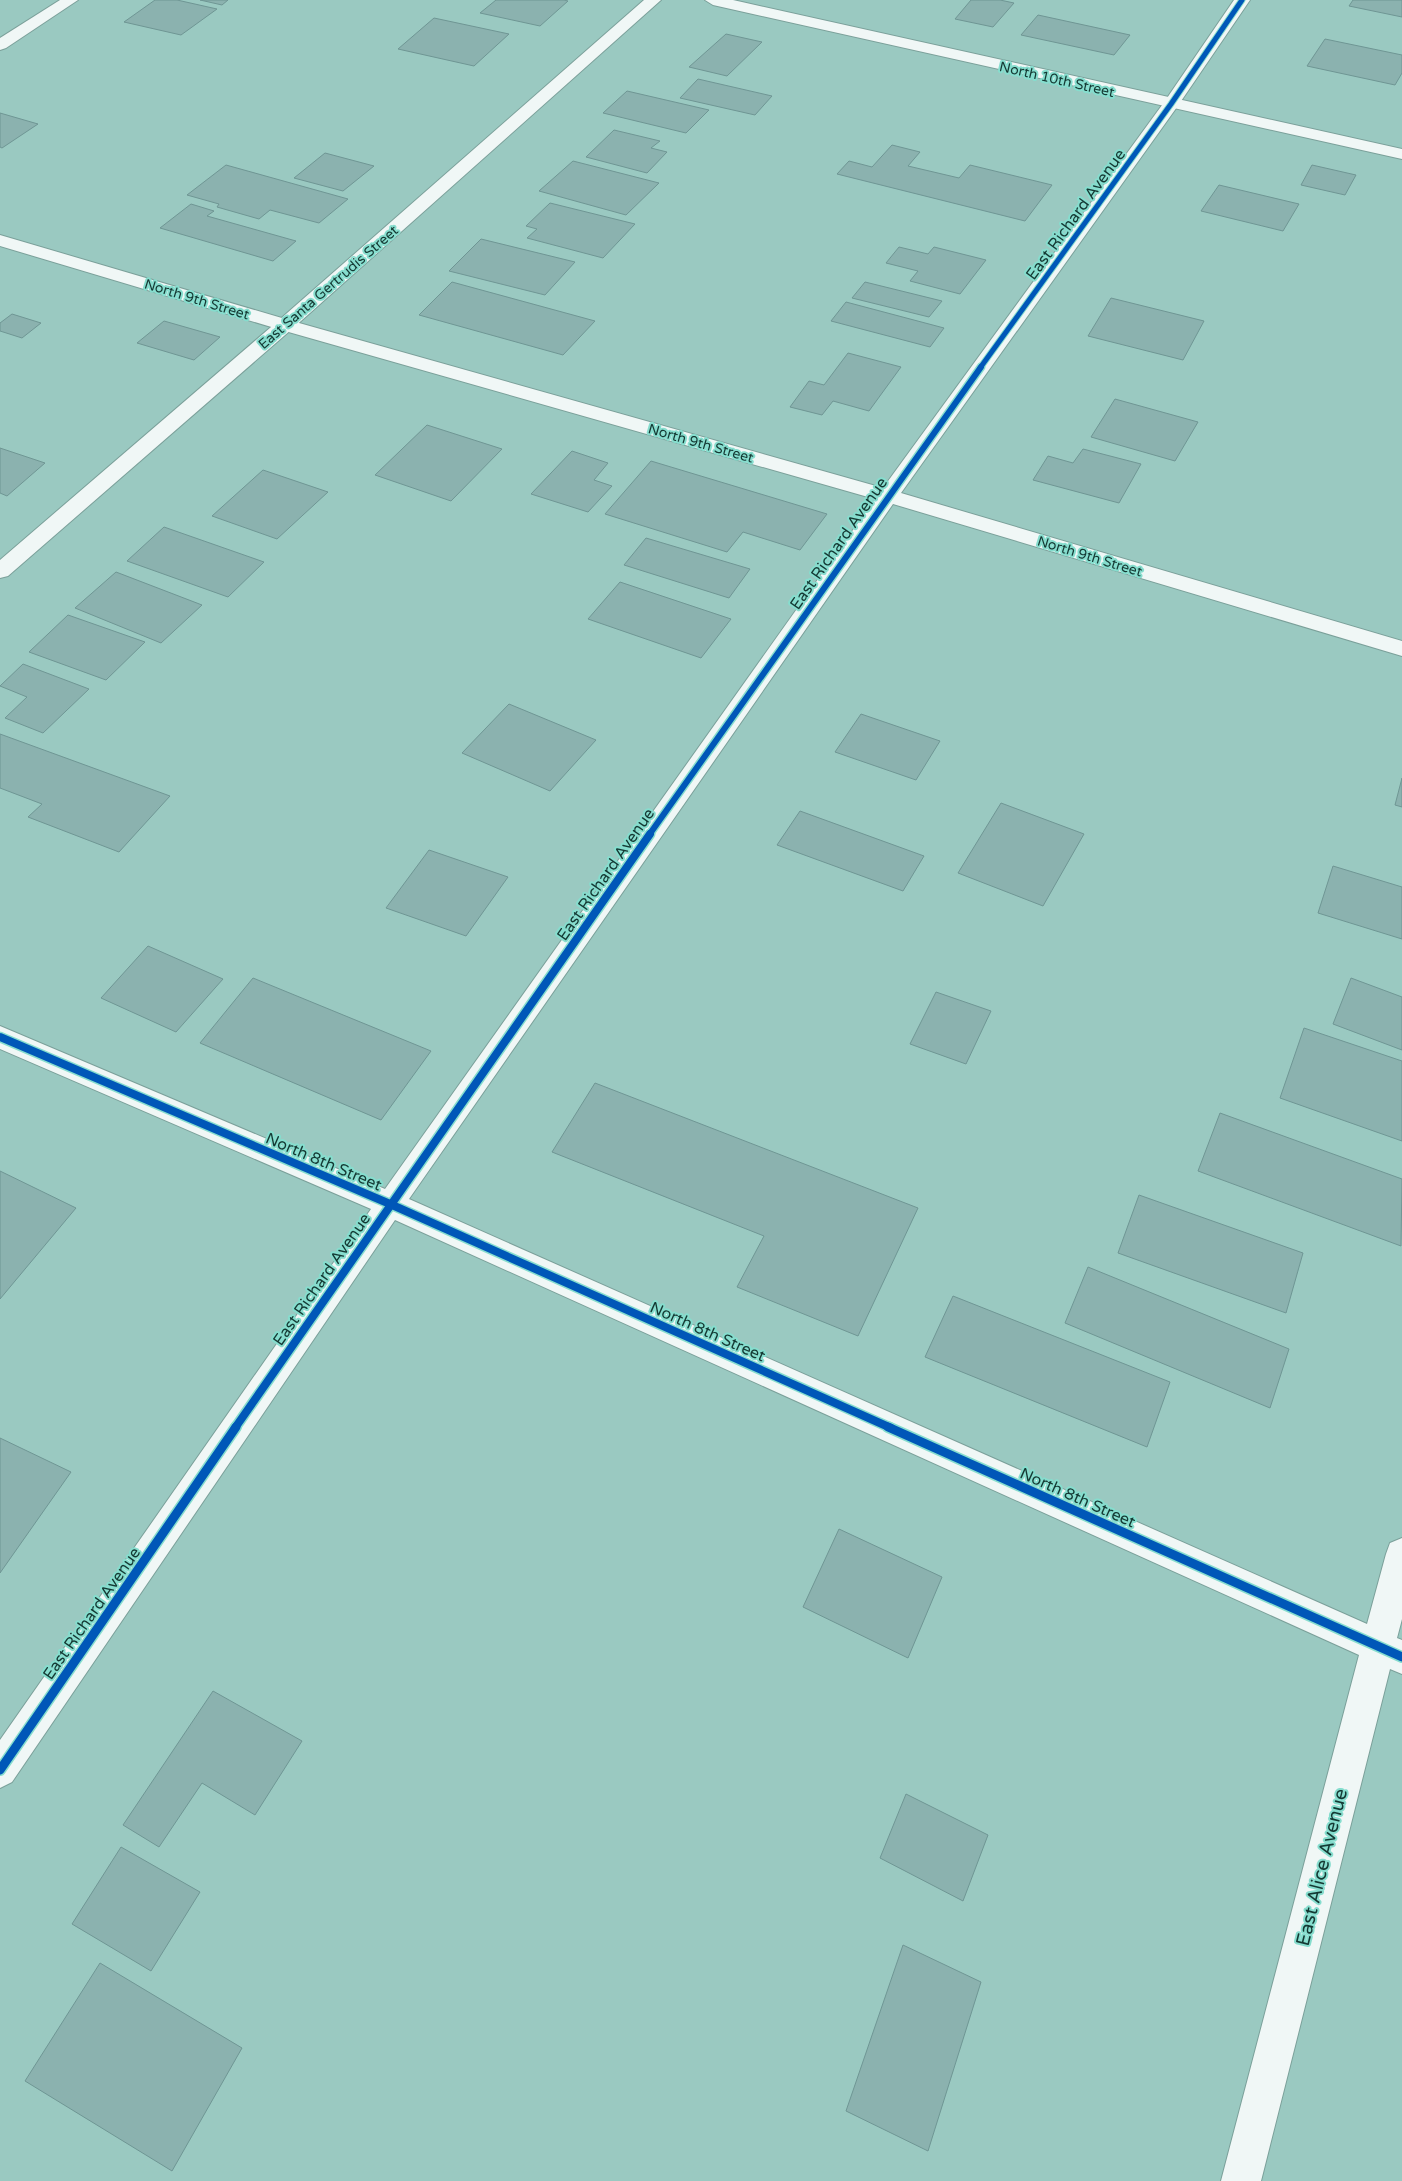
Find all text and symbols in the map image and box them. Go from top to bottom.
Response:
street label: North 10th Street [998,58,1117,101]
street label: East Richard Avenue [1022,145,1130,284]
street label: East Santa Gertrudis Street [255,222,402,353]
street label: North 9th Street [142,275,252,324]
street label: North 9th Street [646,420,756,467]
street label: East Richard Avenue [786,474,892,614]
street label: North 9th Street [1035,532,1145,581]
street label: East Richard Avenue [553,805,659,945]
street label: North 8th Street [262,1128,385,1195]
street label: East Richard Avenue [269,1210,375,1350]
street label: North 8th Street [647,1298,768,1366]
street label: North 8th Street [1017,1464,1138,1532]
street label: East Richard Avenue [39,1544,145,1684]
street label: East Alice Avenue [1292,1786,1352,1948]

